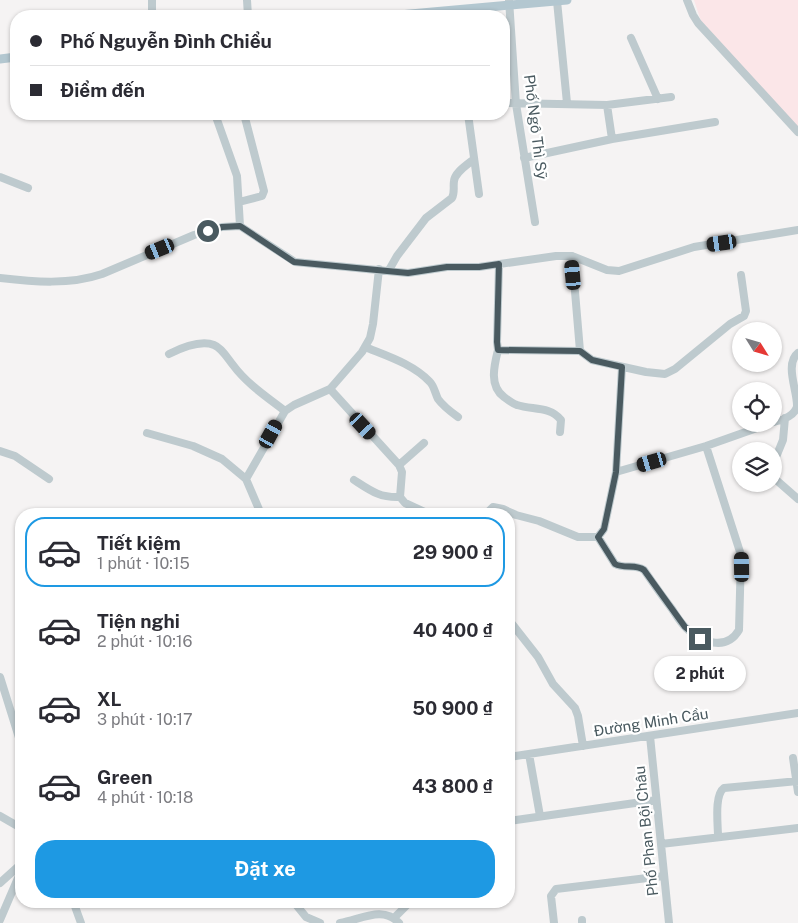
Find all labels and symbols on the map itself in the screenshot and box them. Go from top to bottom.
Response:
street label: Phố Ngô Thì Sỹ [521,74,551,180]
route start [197,220,219,242]
car [706,233,737,253]
car [143,236,176,262]
car [564,259,581,291]
north arrow [732,322,782,372]
car [347,410,378,442]
car [257,417,284,451]
car [635,451,668,473]
car [734,552,749,582]
route end [689,628,711,650]
callout: 2 phút [654,656,746,692]
street label: Đường Minh Cầu [592,705,710,739]
street label: Phố Phan Bội Châu [631,765,661,897]

